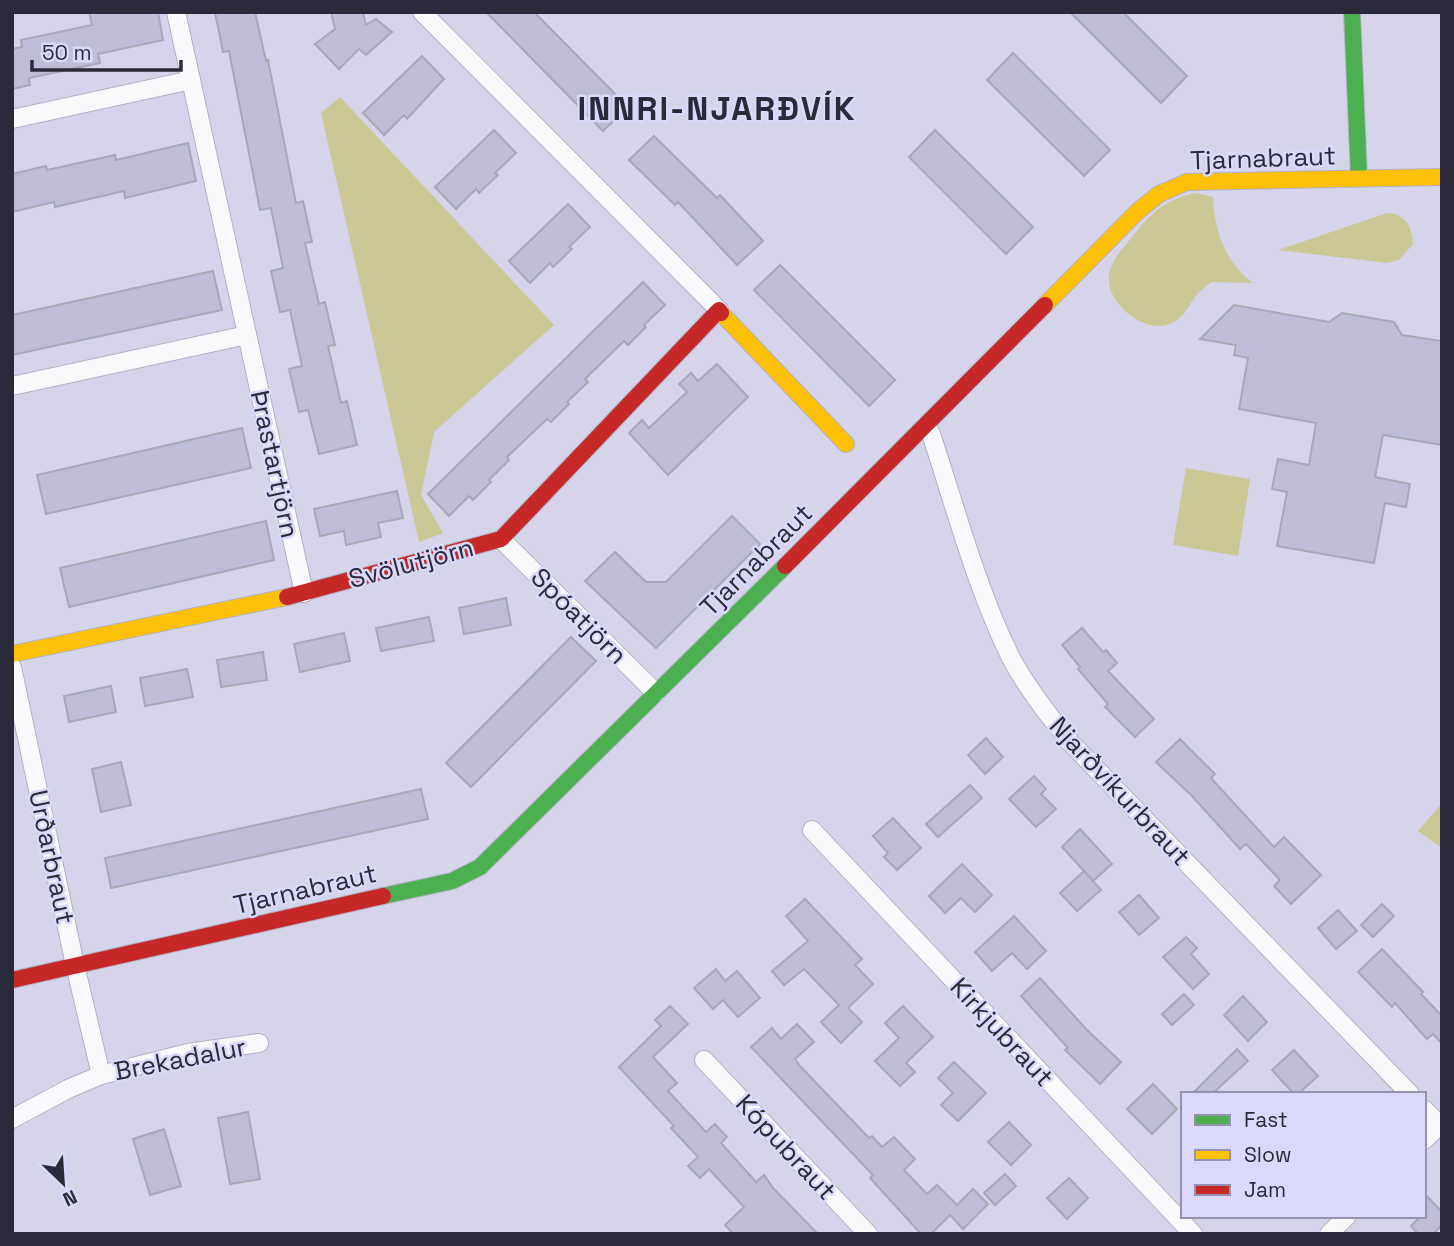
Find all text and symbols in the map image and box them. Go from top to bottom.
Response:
scale bar [32,28,180,72]
text: 50 m [42,39,92,66]
district label: INNRI-NJARÐVÍK [578,88,856,130]
street label: Tjarnabraut [1190,138,1336,178]
street label: Þrastartjörn [243,387,307,541]
street label: Tjarnabraut [692,496,820,624]
street label: Svölutjörn [345,530,477,596]
street label: Spóatjörn [523,560,635,672]
street label: Njarðvíkurbraut [1042,709,1198,873]
street label: Urðarbraut [21,787,83,927]
street label: Tjarnabraut [230,856,380,922]
street label: Kirkjubraut [943,970,1061,1094]
street label: Brekadalur [111,1030,249,1088]
street label: Kópubraut [728,1087,844,1207]
legend [1181,1092,1426,1218]
text: Fast [1244,1106,1288,1133]
text: Slow [1244,1141,1292,1168]
north arrow [28,1148,98,1218]
text: Jam [1244,1176,1286,1203]
text: N [59,1184,81,1212]

